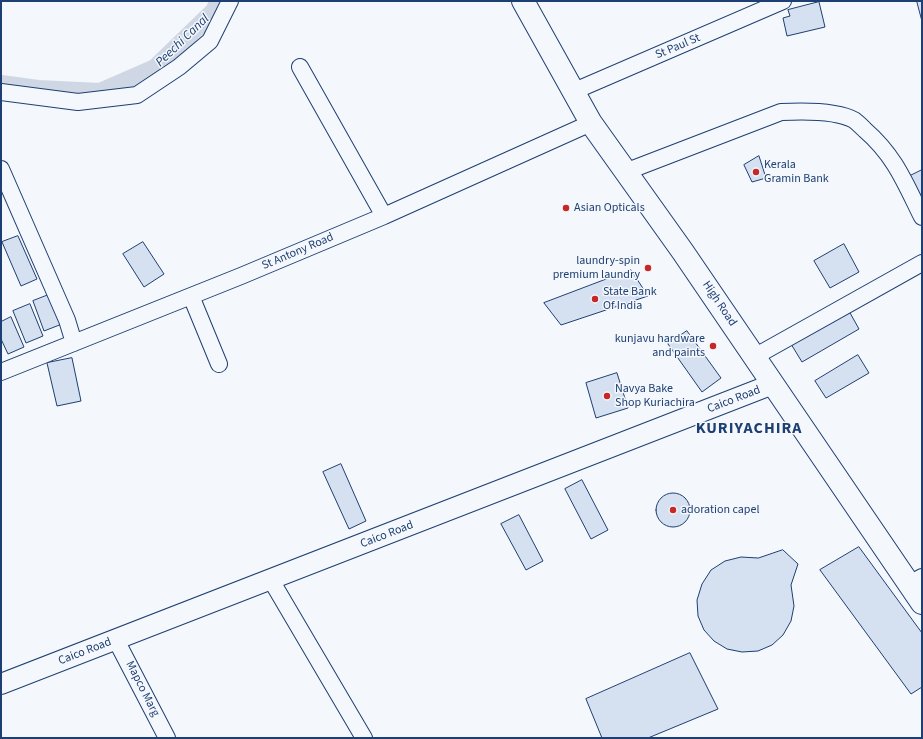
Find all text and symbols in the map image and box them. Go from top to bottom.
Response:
water label: Peechi Canal [153,12,213,70]
street label: St Paul St [654,31,702,63]
place label: Kerala Gramin Bank [764,158,829,186]
marker: Kerala Gramin Bank [751,167,761,177]
place label: Asian Opticals [574,201,645,215]
marker: Asian Opticals [561,203,571,213]
street label: St Antony Road [260,230,336,274]
place label: laundry-spin premium laundry [553,254,640,282]
marker: laundry-spin premium laundry [643,263,653,273]
street label: High Road [699,279,739,329]
place label: State Bank Of India [603,285,657,313]
marker: State Bank Of India [590,294,600,304]
place label: kunjavu hardware and paints [615,332,705,360]
marker: kunjavu hardware and paints [708,341,718,351]
place label: Navya Bake Shop Kuriachira [615,382,695,410]
street label: Caico Road [705,383,763,417]
marker: Navya Bake Shop Kuriachira [602,391,612,401]
district label: KURIYACHIRA [696,419,802,439]
place label: adoration capel [681,503,760,517]
marker: adoration capel [668,505,678,515]
street label: Caico Road [358,518,416,552]
street label: Caico Road [56,635,114,669]
street label: Mapco Marg [122,659,162,719]

